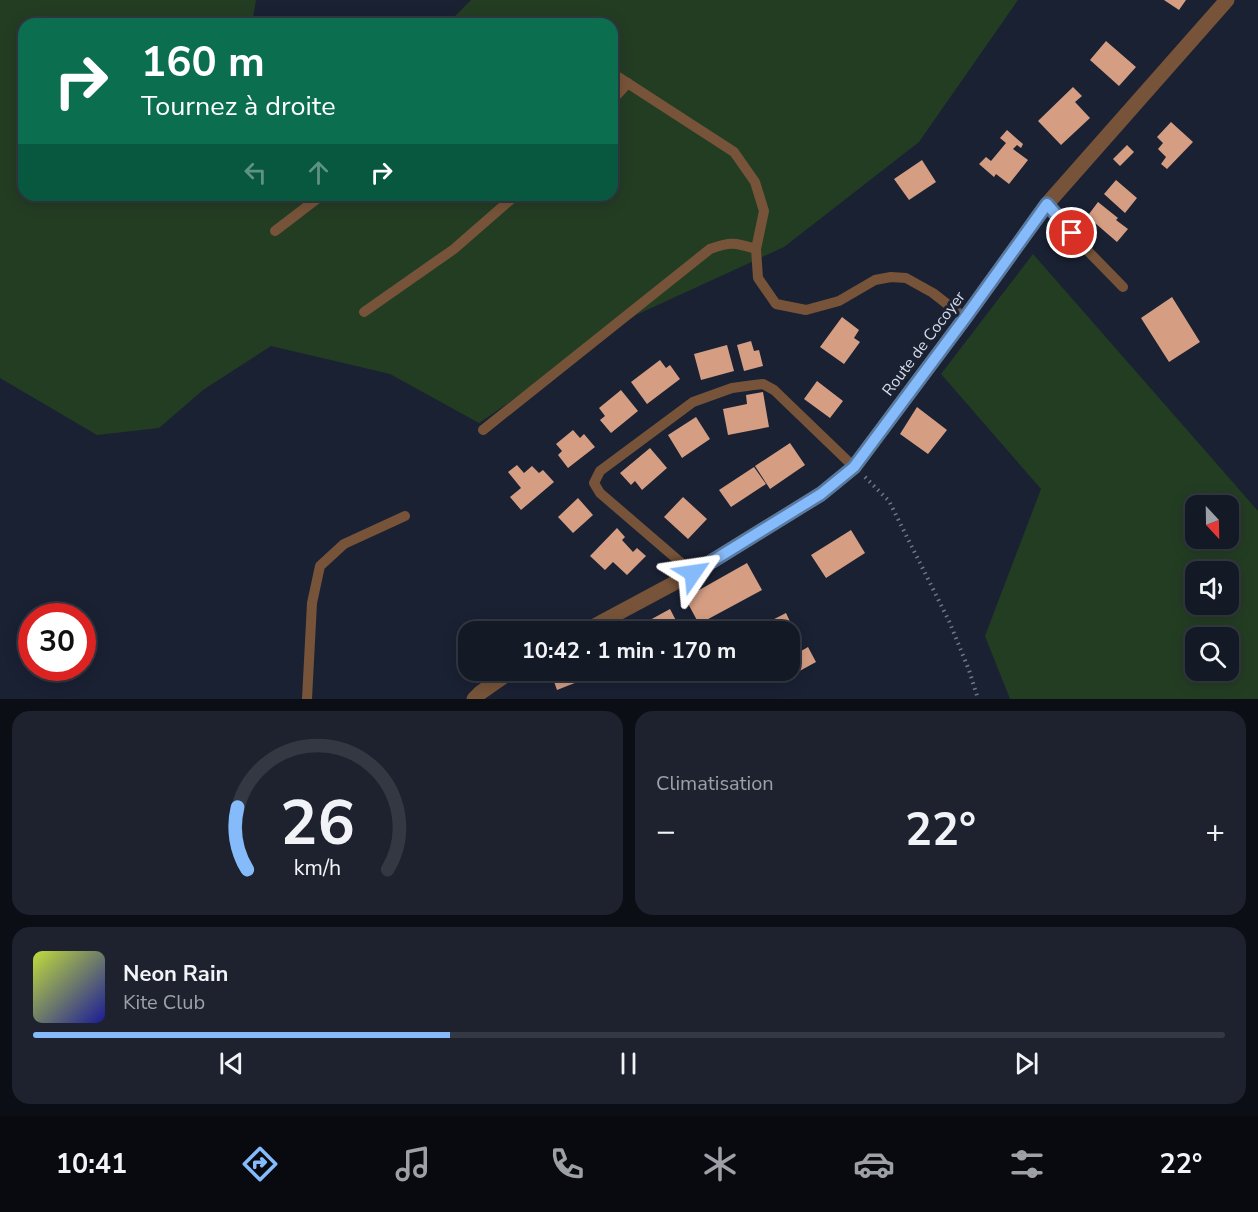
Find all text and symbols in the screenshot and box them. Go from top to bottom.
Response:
text: 160 m [141,34,265,91]
icon: right [42,42,120,120]
text: Tournez à droite [141,88,336,125]
icon: left [239,156,272,189]
icon: ahead [302,156,335,189]
icon: right [365,156,398,189]
pin [1046,207,1097,258]
icon: arrive [1055,216,1088,249]
street label: Route de Cocoyer [877,286,971,401]
north arrow [1185,495,1239,549]
map controls [1185,495,1239,681]
position arrow [661,541,725,605]
button: sound [1185,561,1239,615]
speed limit sign: 30 [18,603,96,681]
button: search [1185,627,1239,681]
text: 10:42 · 1 min · 170 m [522,636,736,666]
text: Climatisation [656,770,774,797]
text: 26 [280,781,355,866]
text: 22° [905,800,976,861]
text: − [656,809,676,854]
text: + [1205,809,1225,854]
text: km/h [294,853,341,883]
text: Neon Rain [123,959,228,989]
text: Kite Club [123,989,205,1016]
icon: previous [215,1047,248,1080]
icon: pause [612,1047,645,1080]
icon: next [1010,1047,1043,1080]
icon: directions [239,1143,281,1185]
icon: music [392,1143,434,1185]
icon: phone [546,1143,588,1185]
icon: climate [699,1143,741,1185]
icon: car [853,1143,895,1185]
icon: filters [1006,1143,1048,1185]
text: 10:41 [56,1146,127,1183]
text: 22° [1160,1146,1202,1183]

